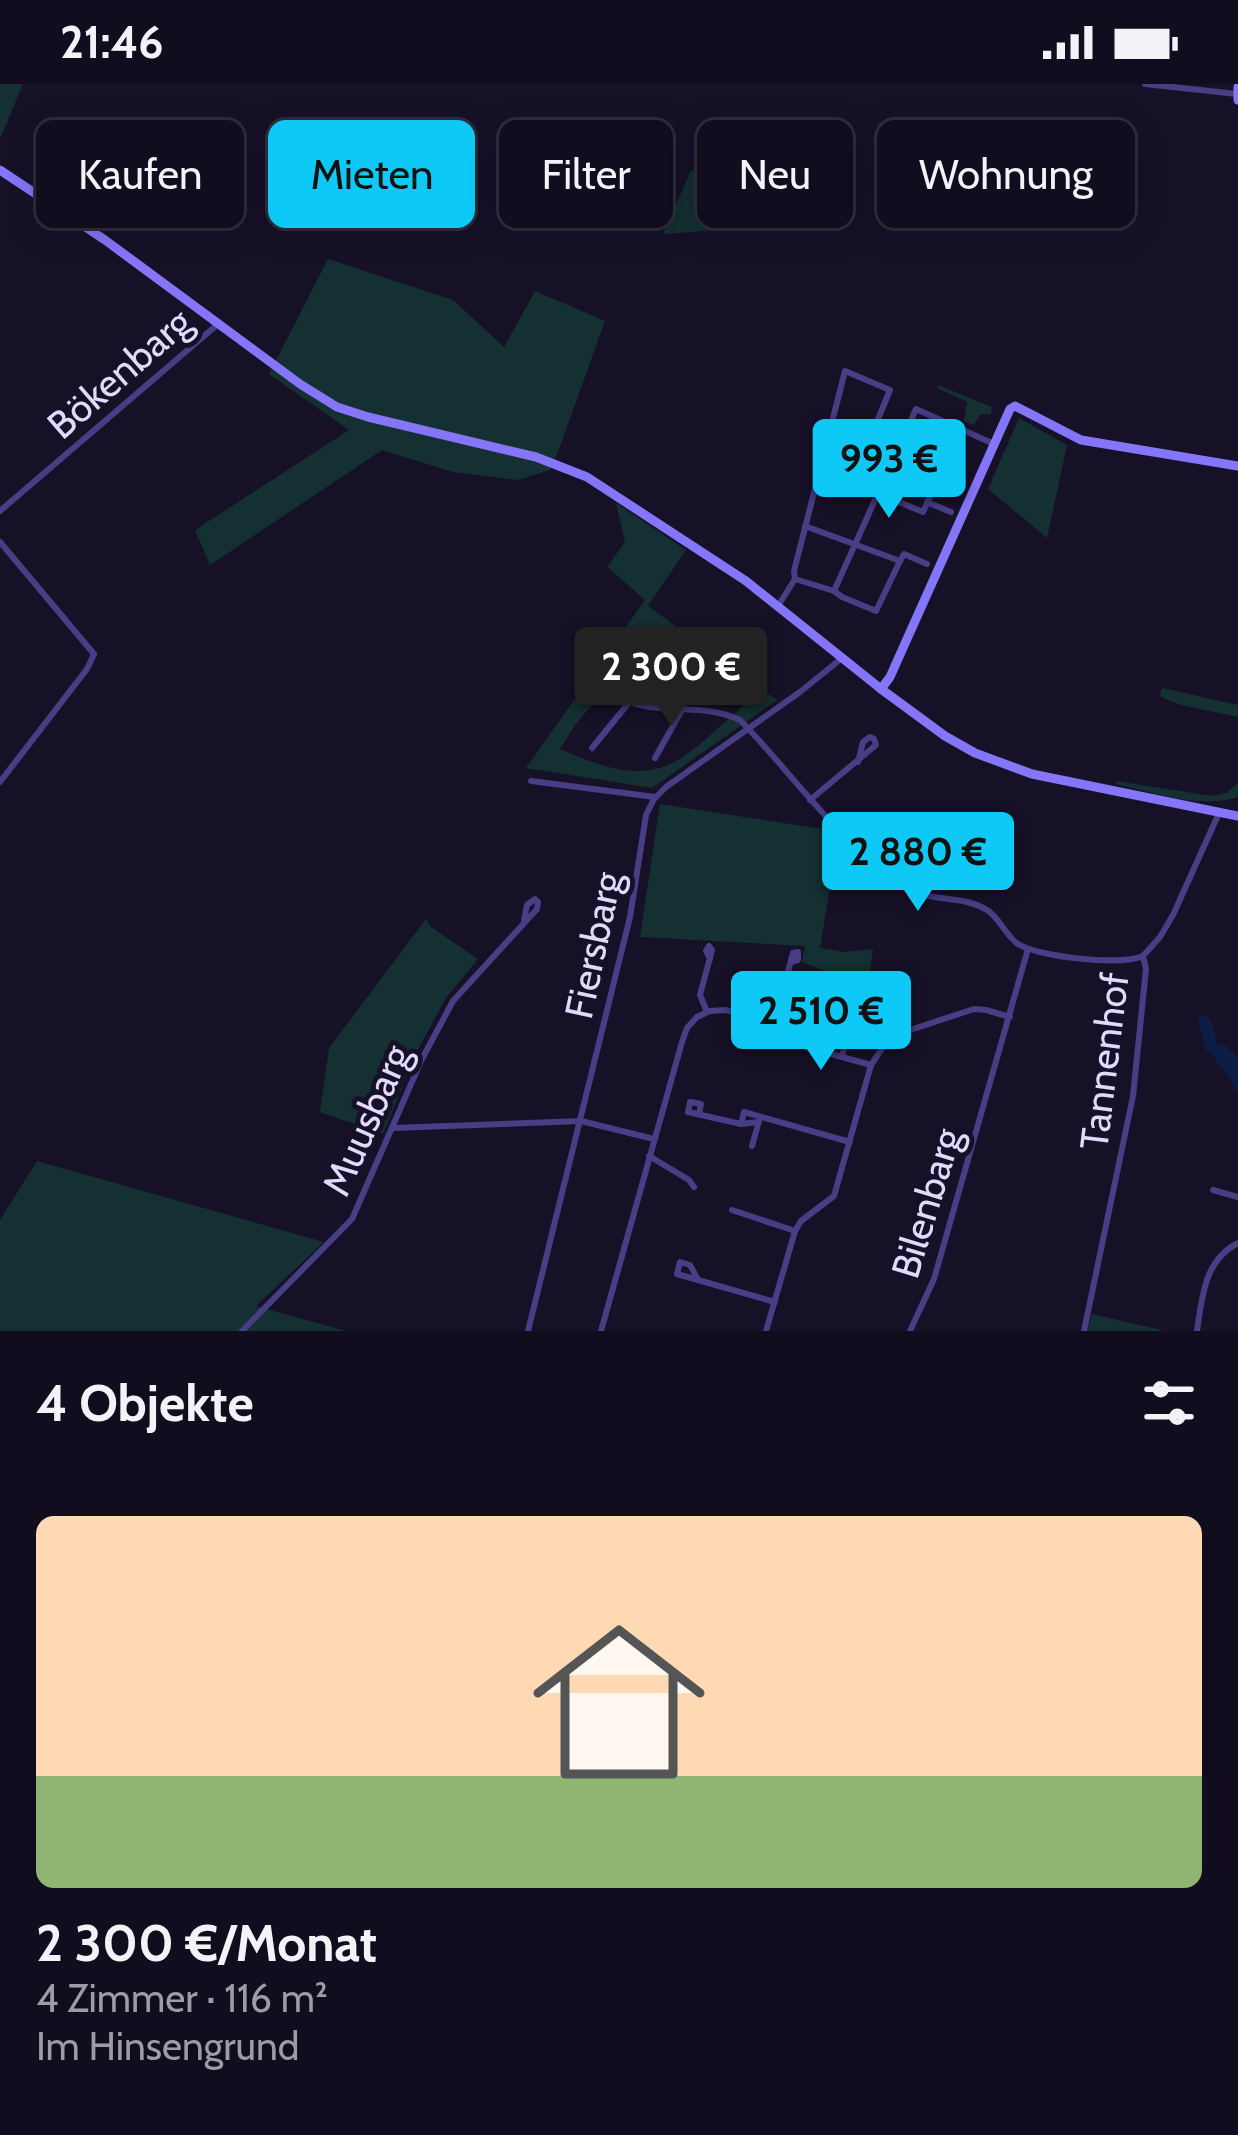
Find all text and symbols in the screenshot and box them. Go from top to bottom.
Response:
text: 21:46 [60,15,164,69]
chip: Kaufen [36,120,244,228]
chip: Mieten [268,120,475,228]
chip: Filter [499,120,673,228]
chip: Neu [697,120,853,228]
chip: Wohnung [877,120,1135,228]
street label: Bökenbarg [37,297,201,449]
pin: 993 € [805,419,973,521]
text: 993 € [840,434,938,482]
pin: 2 300 € [560,627,782,729]
text: 2 300 € [601,642,741,690]
pin: 2 880 € [807,812,1029,914]
text: 2 880 € [849,827,987,875]
street label: Fiersbarg [554,867,632,1023]
street label: Tannenhof [1069,970,1139,1152]
pin: 2 510 € [710,971,932,1073]
text: 2 510 € [758,986,884,1034]
street label: Muusbarg [312,1037,421,1203]
street label: Bilenbarg [881,1122,972,1284]
icon: filters [1136,1370,1202,1436]
text: 4 Objekte [36,1372,254,1434]
icon: home [511,1594,727,1810]
text: 2 300 €/Monat [36,1912,377,1974]
text: 4 Zimmer · 116 m² [36,1974,328,2022]
text: Im Hinsengrund [36,2022,299,2070]

